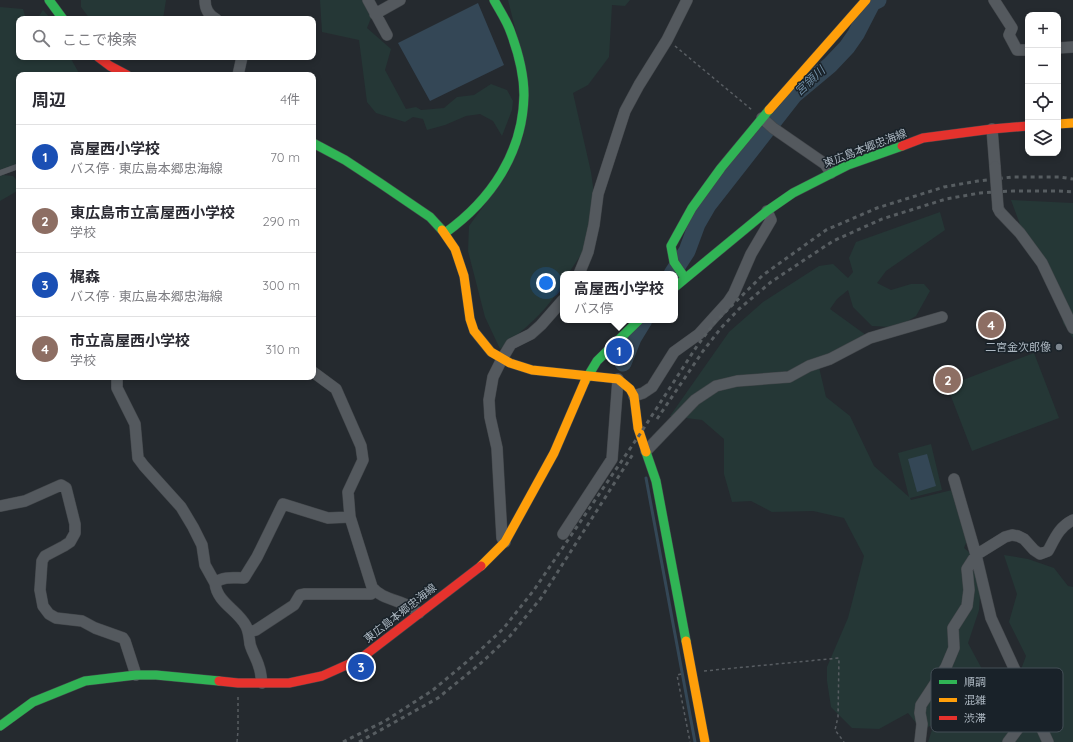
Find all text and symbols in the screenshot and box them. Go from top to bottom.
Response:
map controls [1025,12,1061,156]
button: + [1025,12,1061,48]
search box [16,16,316,60]
icon: search [30,27,52,49]
text: ここで検索 [62,30,137,49]
button: − [1025,48,1061,84]
water label: 宮領川 [791,62,829,98]
button: locate [1025,84,1061,120]
text: 周辺 [32,89,66,110]
text: 4件 [280,91,300,107]
button: layers [1025,120,1061,156]
street label: 東広島本郷忠海線 [821,126,909,170]
text: 高屋西小学校 [70,139,160,158]
text: 1 [42,149,48,165]
text: 70 m [270,149,300,165]
text: バス停 · 東広島本郷忠海線 [70,160,223,176]
text: 東広島市立高屋西小学校 [70,203,235,222]
text: 2 [41,213,49,229]
text: 290 m [262,213,300,229]
text: 学校 [70,224,96,240]
text: 梶森 [70,267,100,286]
popup [560,271,678,323]
your location [536,273,556,293]
text: 3 [42,277,48,293]
text: 300 m [262,277,300,293]
text: 高屋西小学校 [574,279,664,298]
text: バス停 · 東広島本郷忠海線 [70,288,223,304]
text: バス停 [574,300,613,316]
pin: 4 [978,310,1004,340]
text: 市立高屋西小学校 [70,331,190,350]
pin: 1 [606,336,632,366]
place label: 二宮金次郎像 [985,340,1051,354]
text: 4 [41,341,49,357]
text: 310 m [265,341,300,357]
marker: 二宮金次郎像 [1054,342,1064,352]
text: 学校 [70,352,96,368]
pin: 2 [935,365,961,395]
street label: 東広島本郷忠海線 [361,580,439,646]
pin: 3 [348,652,374,682]
legend [931,668,1063,732]
text: 順調 [964,675,986,689]
text: 混雑 [964,693,986,707]
text: 渋滞 [964,711,986,725]

